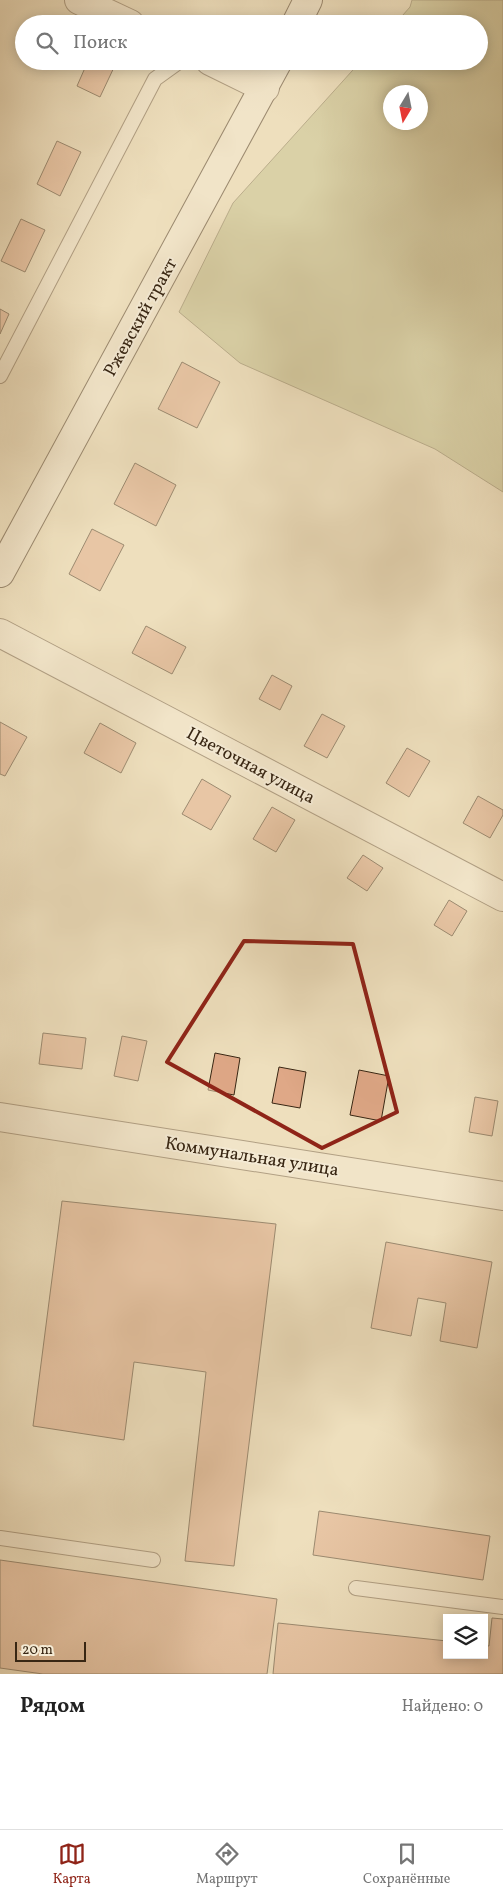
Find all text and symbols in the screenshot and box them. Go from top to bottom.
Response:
search box [15,15,488,70]
icon: search [33,29,61,57]
text: Поиск [73,30,127,56]
north arrow [383,85,428,130]
street label: Ржевский тракт [98,254,184,381]
street label: Цветочная улица [182,722,319,811]
street label: Коммунальная улица [163,1131,341,1184]
map controls [443,1614,488,1659]
button: layers [443,1614,488,1659]
scale bar [15,1639,86,1662]
text: 20 m [22,1641,53,1660]
text: Рядом [20,1692,85,1721]
text: Найдено: 0 [402,1696,483,1718]
tab: Карта [53,1840,91,1889]
tab: Маршрут [196,1840,258,1889]
tab: Сохранённые [363,1840,450,1889]

